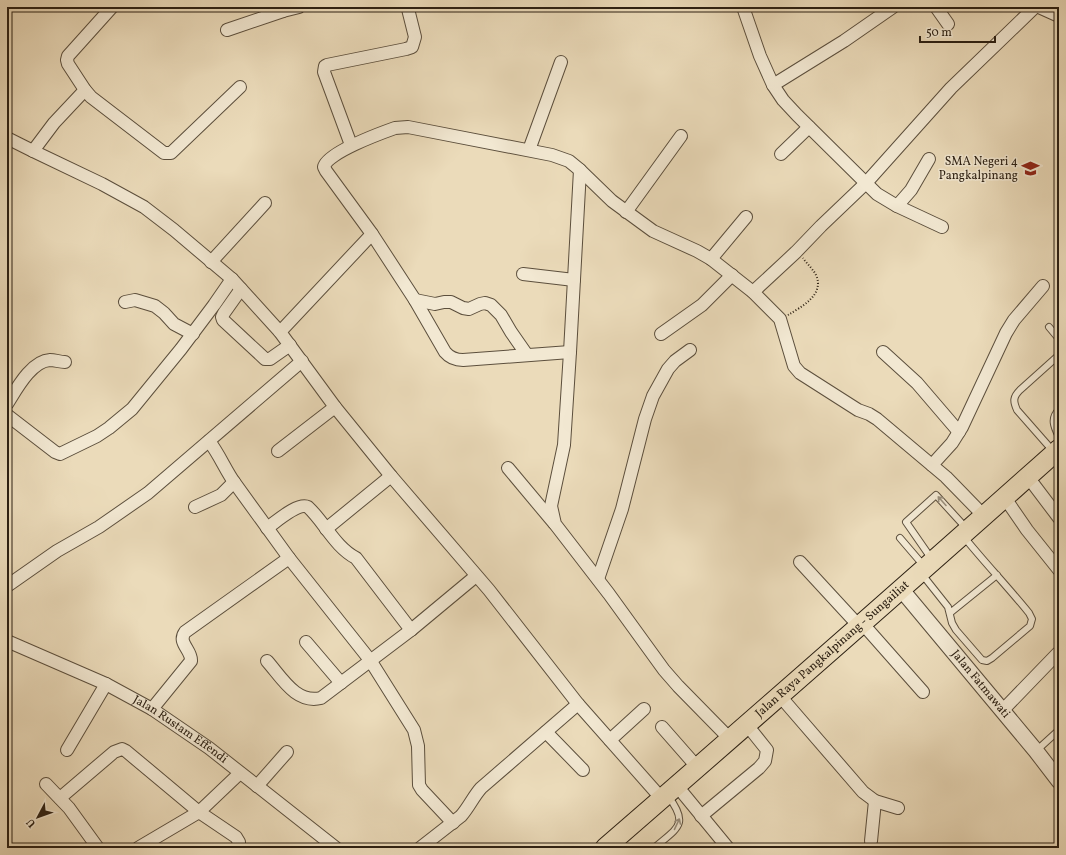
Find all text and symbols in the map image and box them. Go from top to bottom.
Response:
scale bar [920,18,995,44]
text: 50 m [926,25,952,41]
place label: SMA Negeri 4 Pangkalpinang [939,154,1018,184]
school or university icon: SMA Negeri 4 Pangkalpinang [1021,159,1041,179]
one-way arrow [938,497,947,507]
street label: Jalan Raya Pangkalpinang - Sungailiat [752,577,913,721]
street label: Jalan Fatmawati [947,647,1014,722]
street label: Jalan Rustam Effendi [130,692,231,768]
north arrow [18,797,58,837]
text: U [23,814,40,830]
one-way arrow [674,818,681,830]

